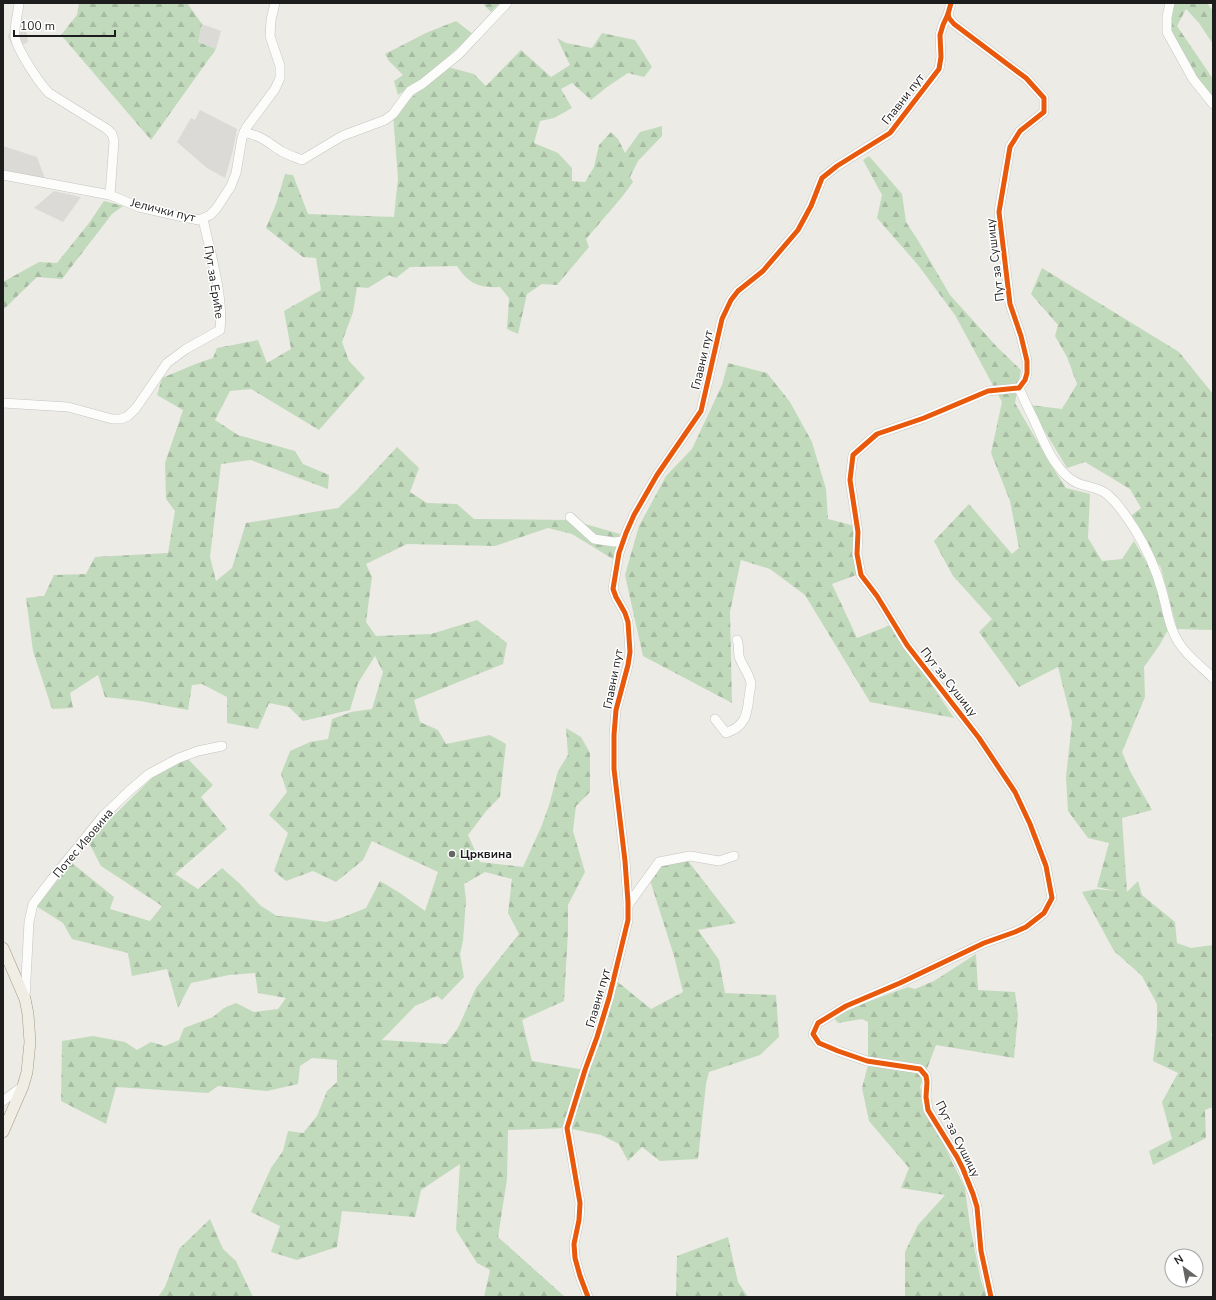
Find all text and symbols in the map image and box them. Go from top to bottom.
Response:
scale bar [14,12,115,38]
text: 100 m [20,18,55,34]
street label: Главни пут [878,70,928,128]
street label: Јелички пут [128,194,198,226]
street label: Пут за Сушицу [982,217,1008,302]
street label: Пут за Ериће [200,244,228,320]
street label: Главни пут [687,328,717,391]
street label: Пут за Сушицу [917,644,981,720]
street label: Главни пут [599,647,627,710]
street label: Потес Ивовина [49,805,117,881]
place label: Црквина [460,846,512,862]
marker: Црквина [447,849,457,859]
street label: Главни пут [582,966,614,1029]
street label: Пут за Сушицу [932,1098,984,1180]
north arrow [1164,1248,1204,1288]
text: N [1171,1251,1186,1268]

